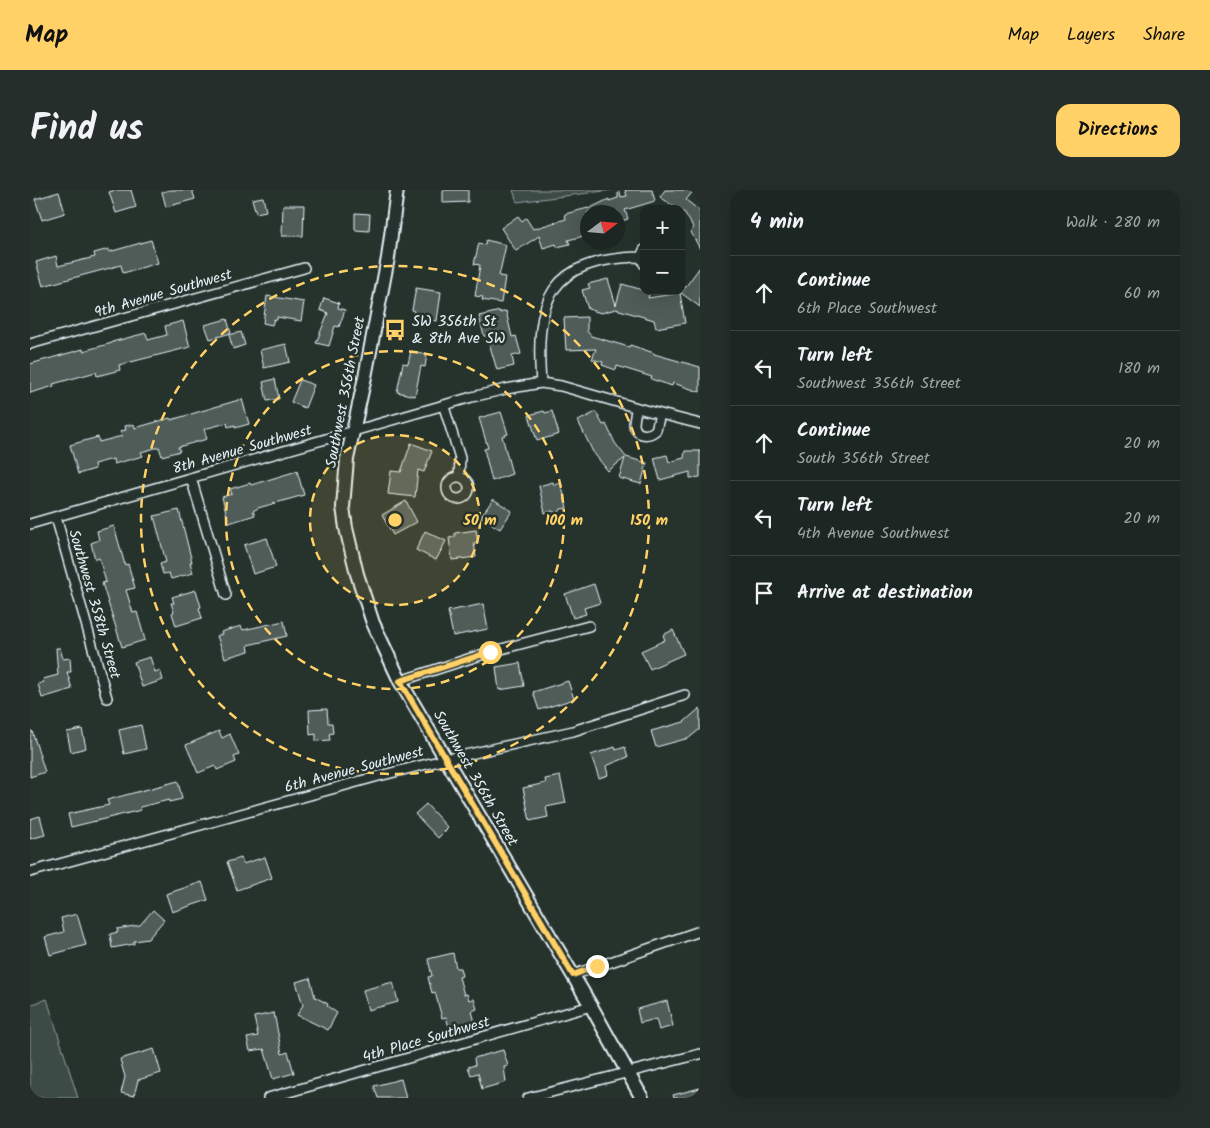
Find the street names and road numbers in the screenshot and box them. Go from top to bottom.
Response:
street label: 9th Avenue Southwest [92,263,235,325]
street label: Southwest 356th Street [320,314,372,470]
street label: 8th Avenue Southwest [170,419,315,481]
street label: Southwest 358th Street [61,527,127,682]
street label: Southwest 356th Street [426,706,524,851]
street label: 6th Avenue Southwest [282,740,427,800]
street label: 4th Place Southwest [360,1010,493,1070]

